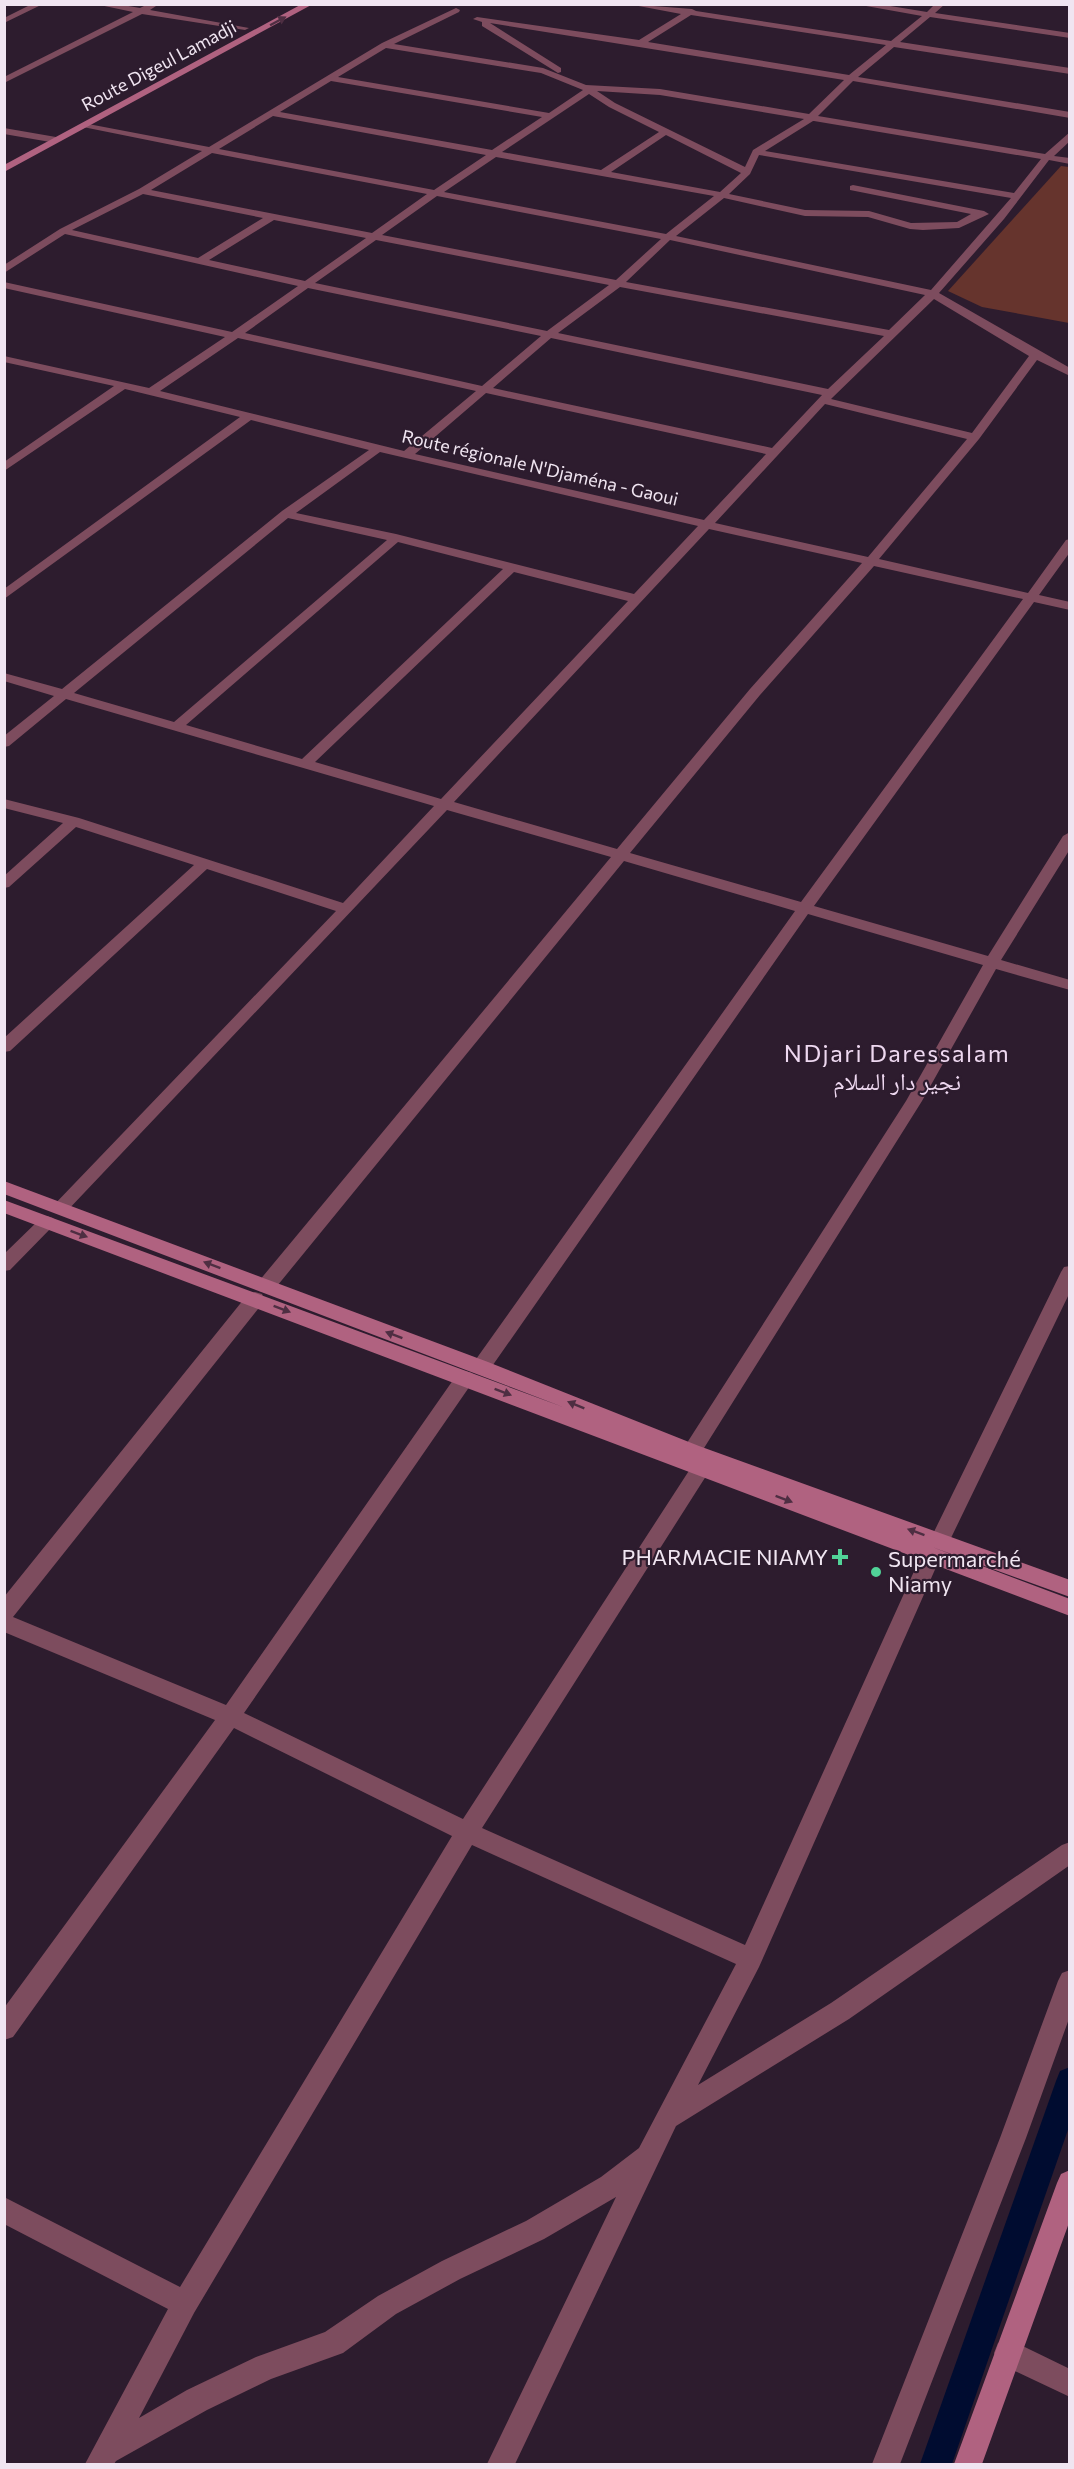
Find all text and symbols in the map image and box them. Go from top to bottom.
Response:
street label: Route Digeul Lamadji [77,15,240,115]
one-way arrow [269,16,286,26]
street label: Route régionale N'Djaména - Gaoui [400,424,681,510]
district label: NDjari Daressalam نجير دار السلام [784,1038,1010,1098]
one-way arrow [70,1230,88,1239]
one-way arrow [203,1260,221,1270]
one-way arrow [273,1304,291,1314]
one-way arrow [385,1329,403,1339]
one-way arrow [495,1388,513,1398]
one-way arrow [567,1400,585,1410]
one-way arrow [775,1495,793,1505]
one-way arrow [907,1526,925,1536]
place label: PHARMACIE NIAMY [622,1543,828,1570]
place label: Supermarché Niamy [888,1545,1021,1597]
marker: PHARMACIE NIAMY [833,1550,847,1564]
marker: Supermarché Niamy [869,1565,883,1579]

